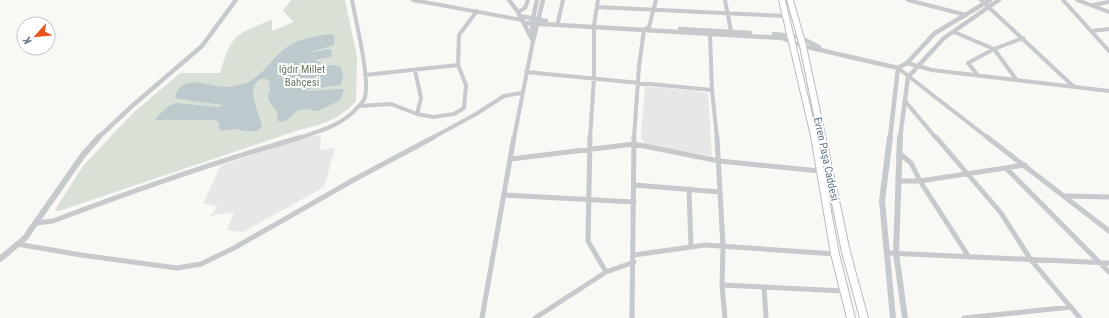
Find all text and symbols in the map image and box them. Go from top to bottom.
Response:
north arrow [16,16,56,56]
text: K [20,34,35,46]
park label: Iğdır Millet Bahçesi [279,63,325,89]
street label: Evren Paşa Caddesi [811,116,841,202]

